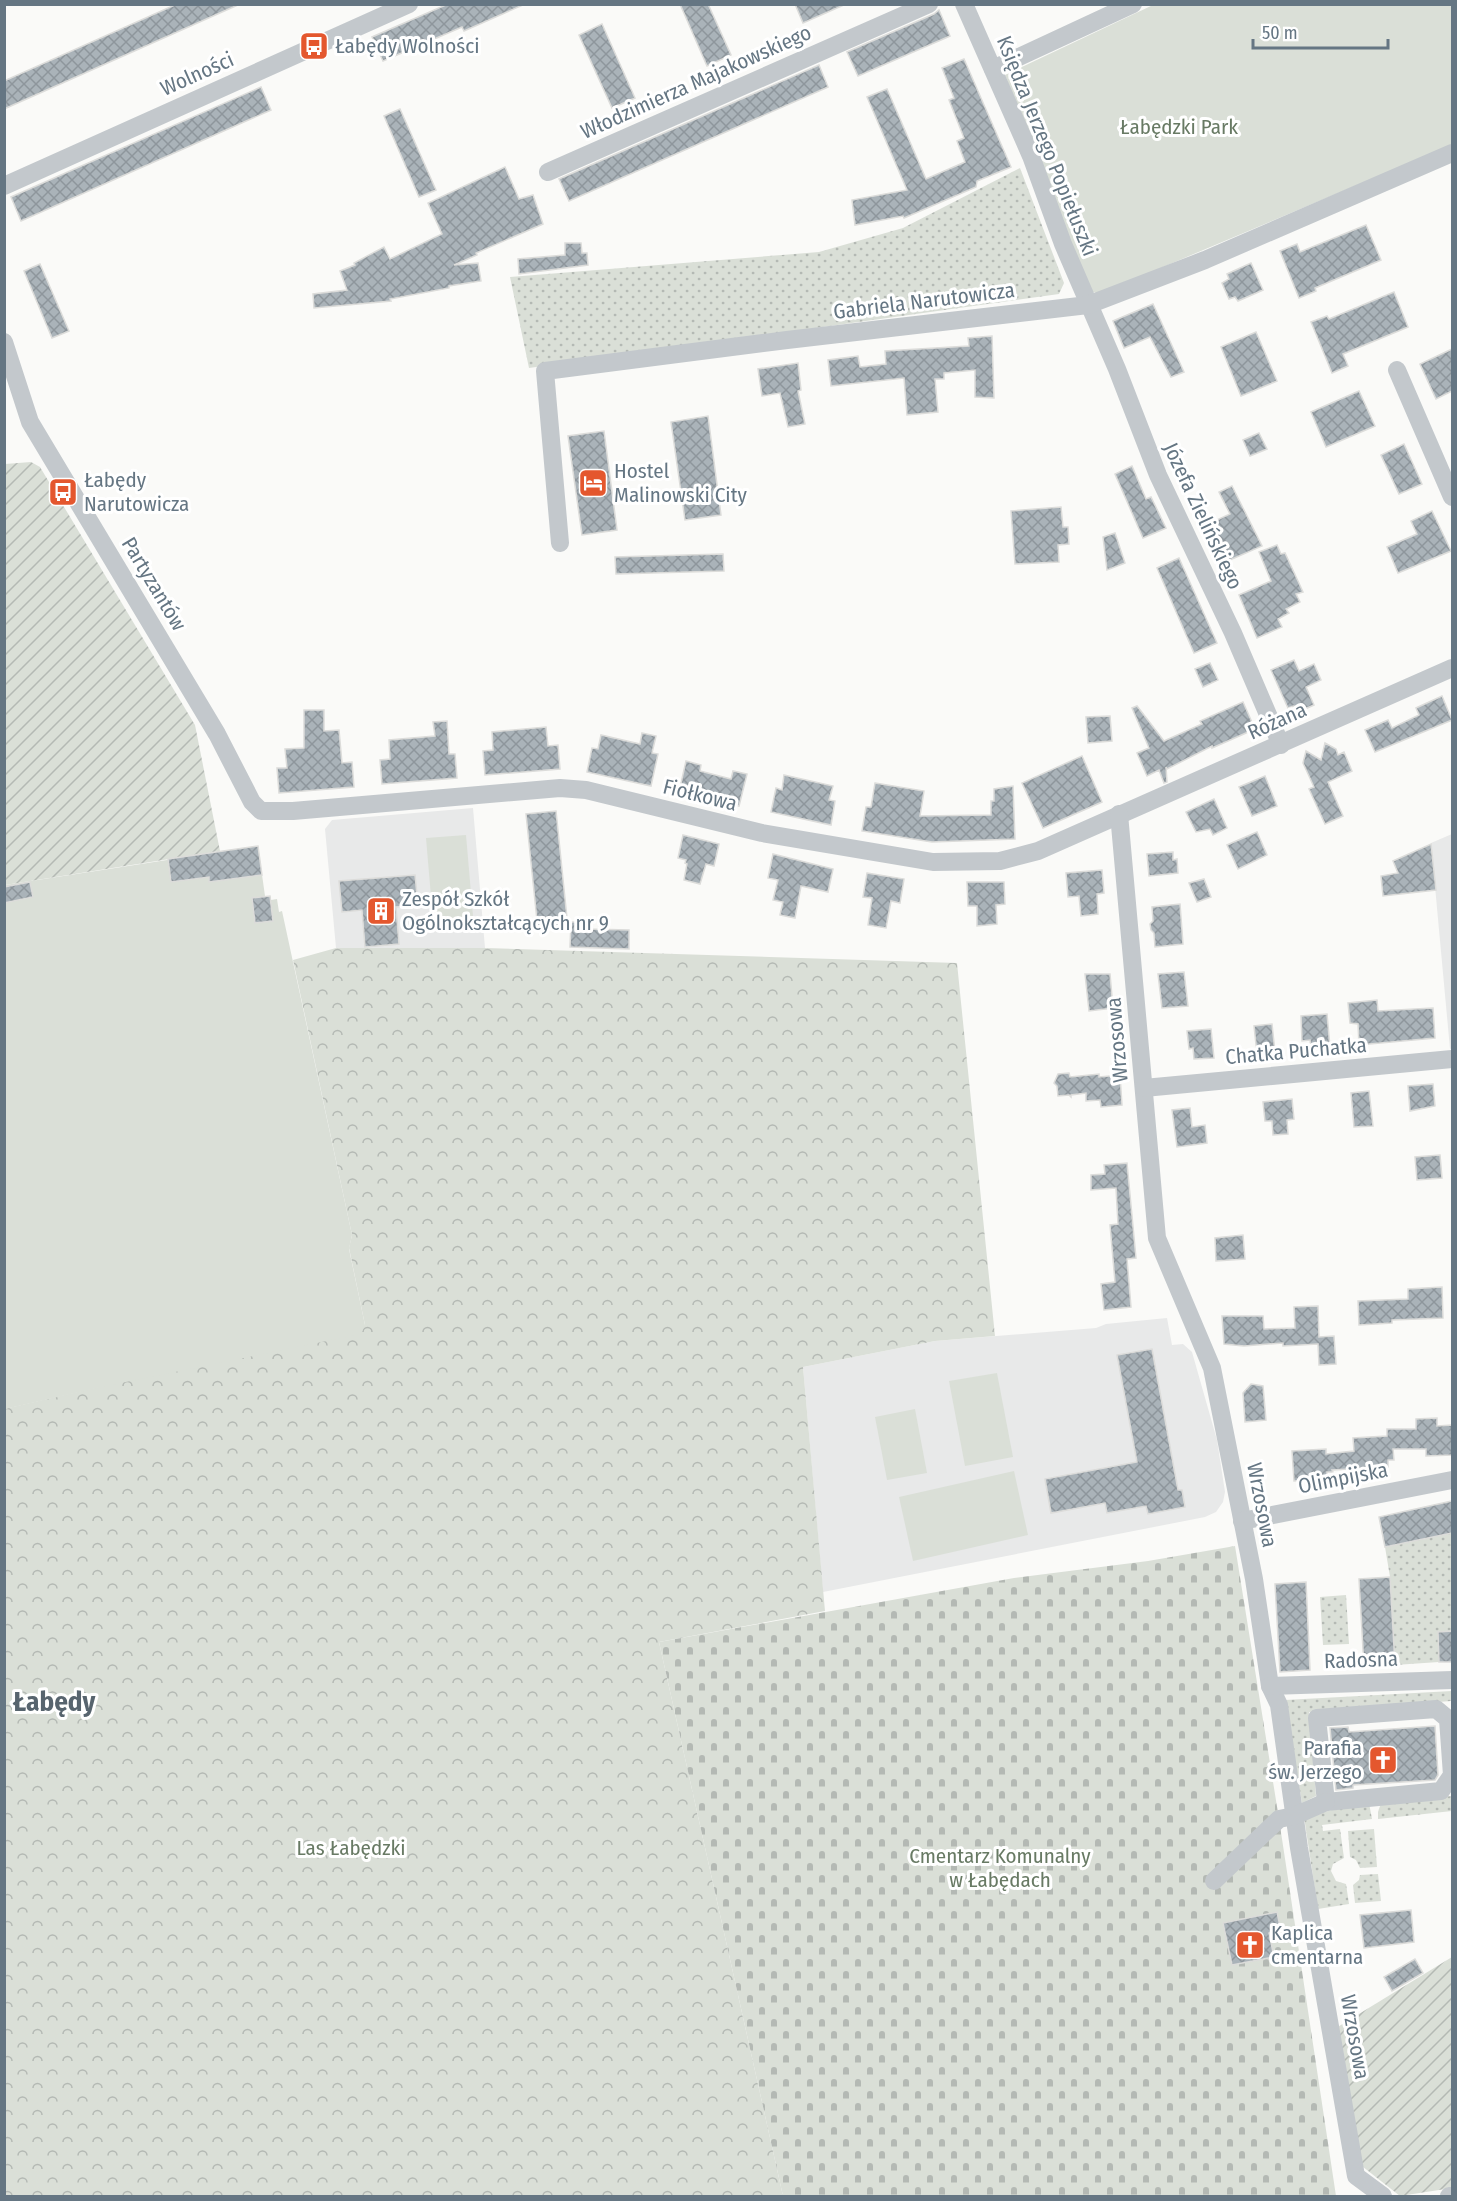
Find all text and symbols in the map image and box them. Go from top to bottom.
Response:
scale bar [1253,12,1388,50]
street label: Włodzimierza Majakowskiego [577,19,815,145]
text: 50 m [1262,22,1298,44]
bus stop icon: Łabędy Wolności [298,30,330,62]
street label: Księdza Jerzego Popiełuszki [991,32,1103,260]
place label: Łabędy Wolności [335,33,479,59]
street label: Wolności [156,46,238,102]
park label: Łabędzki Park [1120,114,1238,140]
street label: Gabriela Narutowicza [832,277,1016,325]
street label: Józefa Zielińskiego [1158,439,1248,593]
place label: Hostel Malinowski City [614,458,747,508]
place label: Łabędy Narutowicza [84,467,189,517]
hotel icon: Hostel Malinowski City [577,467,609,499]
bus stop icon: Łabędy Narutowicza [47,476,79,508]
street label: Partyzantów [116,533,192,636]
street label: Różana [1244,697,1310,745]
street label: Fiołkowa [660,773,740,817]
place label: Zespół Szkół Ogólnokształcących nr 9 [402,886,609,936]
building icon: Zespół Szkół Ogólnokształcących nr 9 [365,895,397,927]
street label: Wrzosowa [1100,996,1134,1084]
street label: Chatka Puchatka [1224,1032,1368,1070]
street label: Olimpijska [1296,1457,1390,1499]
street label: Wrzosowa [1241,1460,1283,1550]
street label: Radosna [1323,1646,1399,1674]
district label: Łabędy [13,1686,96,1718]
place label: Parafia św. Jerzego [1268,1735,1362,1785]
church icon: Parafia św. Jerzego [1367,1744,1399,1776]
park label: Las Łabędzki [296,1835,406,1861]
park label: Cmentarz Komunalny w Łabędach [909,1843,1091,1893]
place label: Kaplica cmentarna [1271,1920,1363,1970]
church icon: Kaplica cmentarna [1234,1929,1266,1961]
street label: Wrzosowa [1335,1993,1375,2081]

